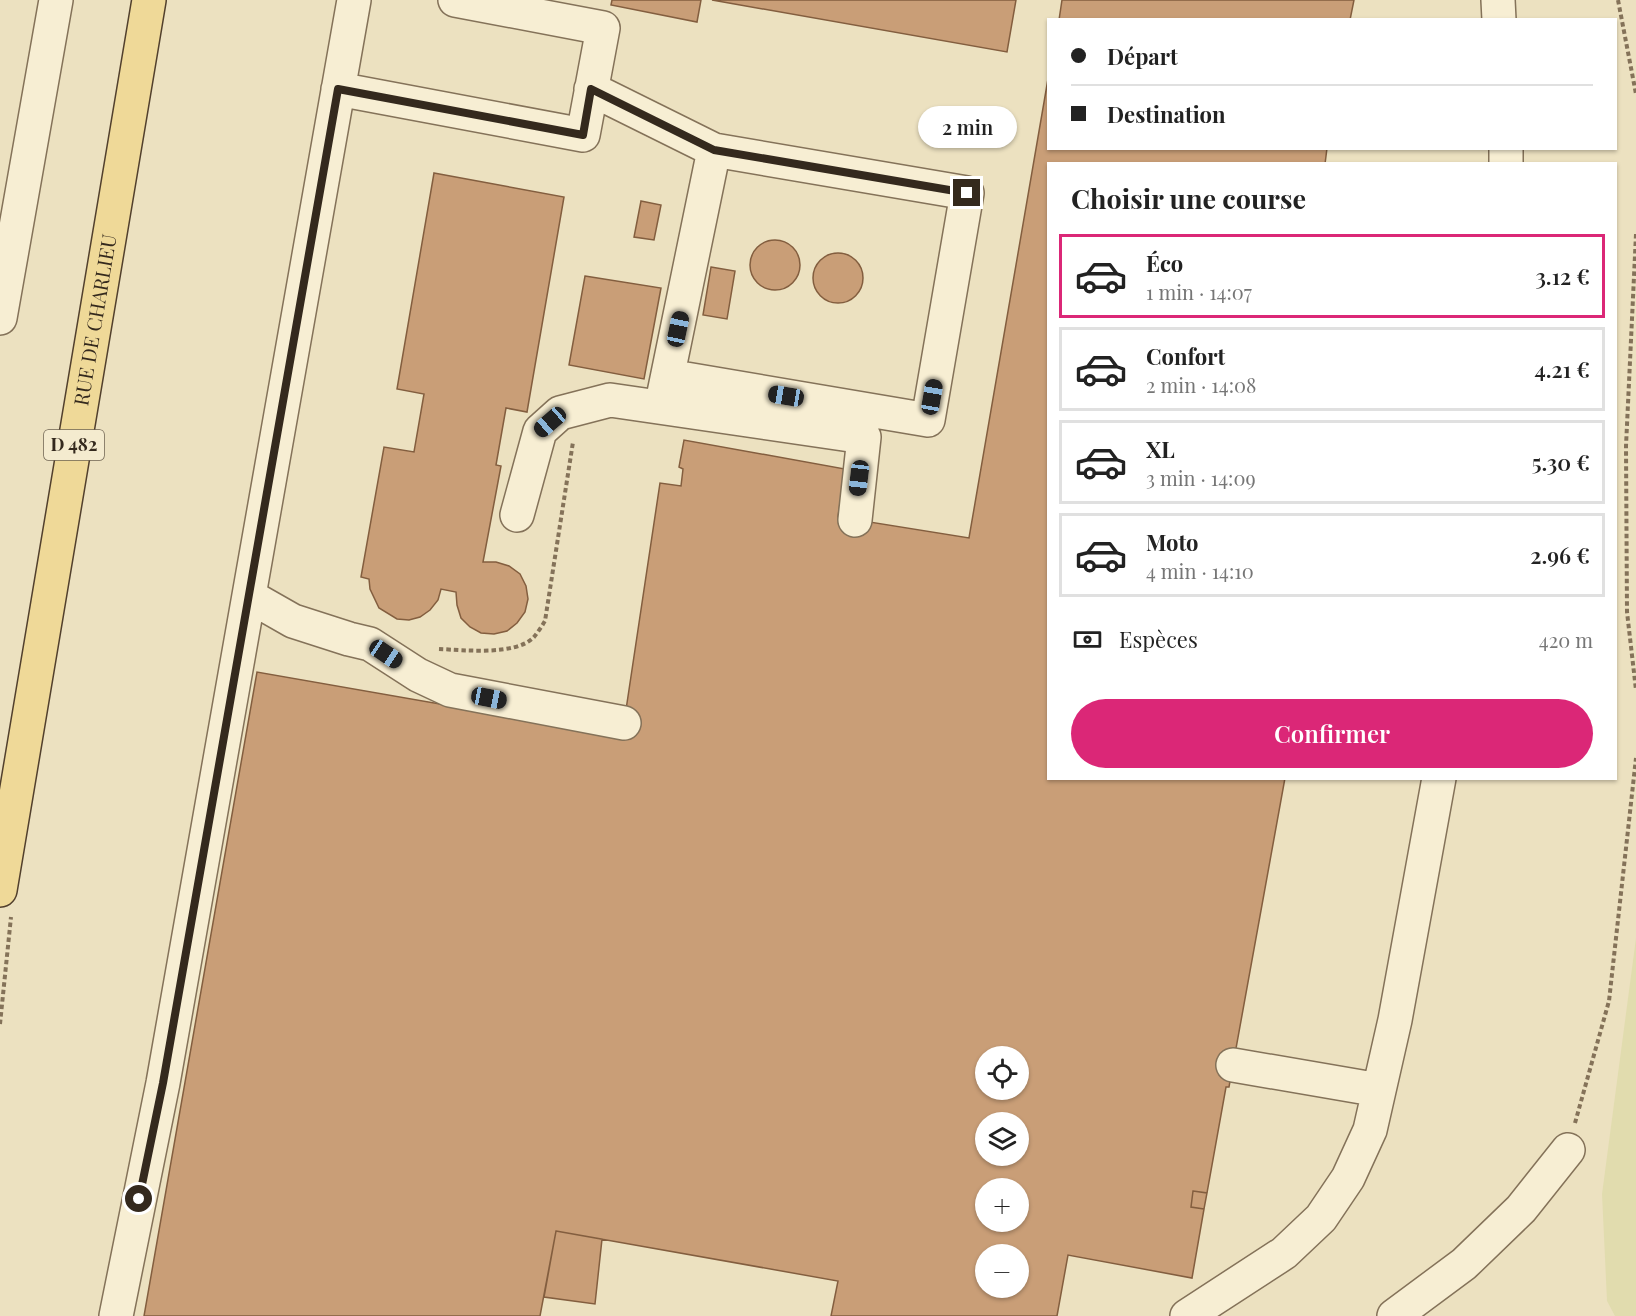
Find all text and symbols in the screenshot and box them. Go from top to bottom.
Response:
text: Départ [1107,41,1178,71]
text: Destination [1107,99,1226,129]
callout: 2 min [918,106,1016,148]
text: 2 min [942,113,993,140]
route end [953,179,980,206]
text: Choisir une course [1071,180,1306,216]
street label: RUE DE CHARLIEU [66,232,122,407]
text: Éco [1146,248,1183,278]
icon: car [1074,249,1128,303]
text: 3.12 € [1535,261,1590,291]
text: 1 min · 14:07 [1146,278,1252,305]
car [665,310,691,348]
text: Confort [1146,341,1225,371]
icon: car [1074,342,1128,396]
text: 4.21 € [1534,354,1590,384]
text: 2 min · 14:08 [1146,371,1256,398]
car [920,378,944,416]
car [767,384,805,408]
car [531,403,569,441]
road number: D 482 [44,430,104,460]
text: XL [1146,434,1175,464]
icon: car [1074,435,1128,489]
text: 5.30 € [1532,447,1590,477]
car [848,459,870,497]
text: 3 min · 14:09 [1146,464,1256,491]
text: Moto [1146,527,1199,557]
icon: car [1074,528,1128,582]
text: 2.96 € [1530,540,1590,570]
text: 4 min · 14:10 [1146,557,1254,584]
icon: cash [1071,623,1104,656]
text: Espèces [1119,624,1198,654]
text: 420 m [1539,626,1593,653]
car [366,636,406,672]
car [470,686,508,710]
button: Confirmer [1071,699,1593,768]
map controls [975,1046,1029,1298]
button: locate [975,1046,1029,1100]
button: layers [975,1112,1029,1166]
button: + [975,1178,1029,1232]
route start [125,1185,152,1212]
button: − [975,1244,1029,1298]

